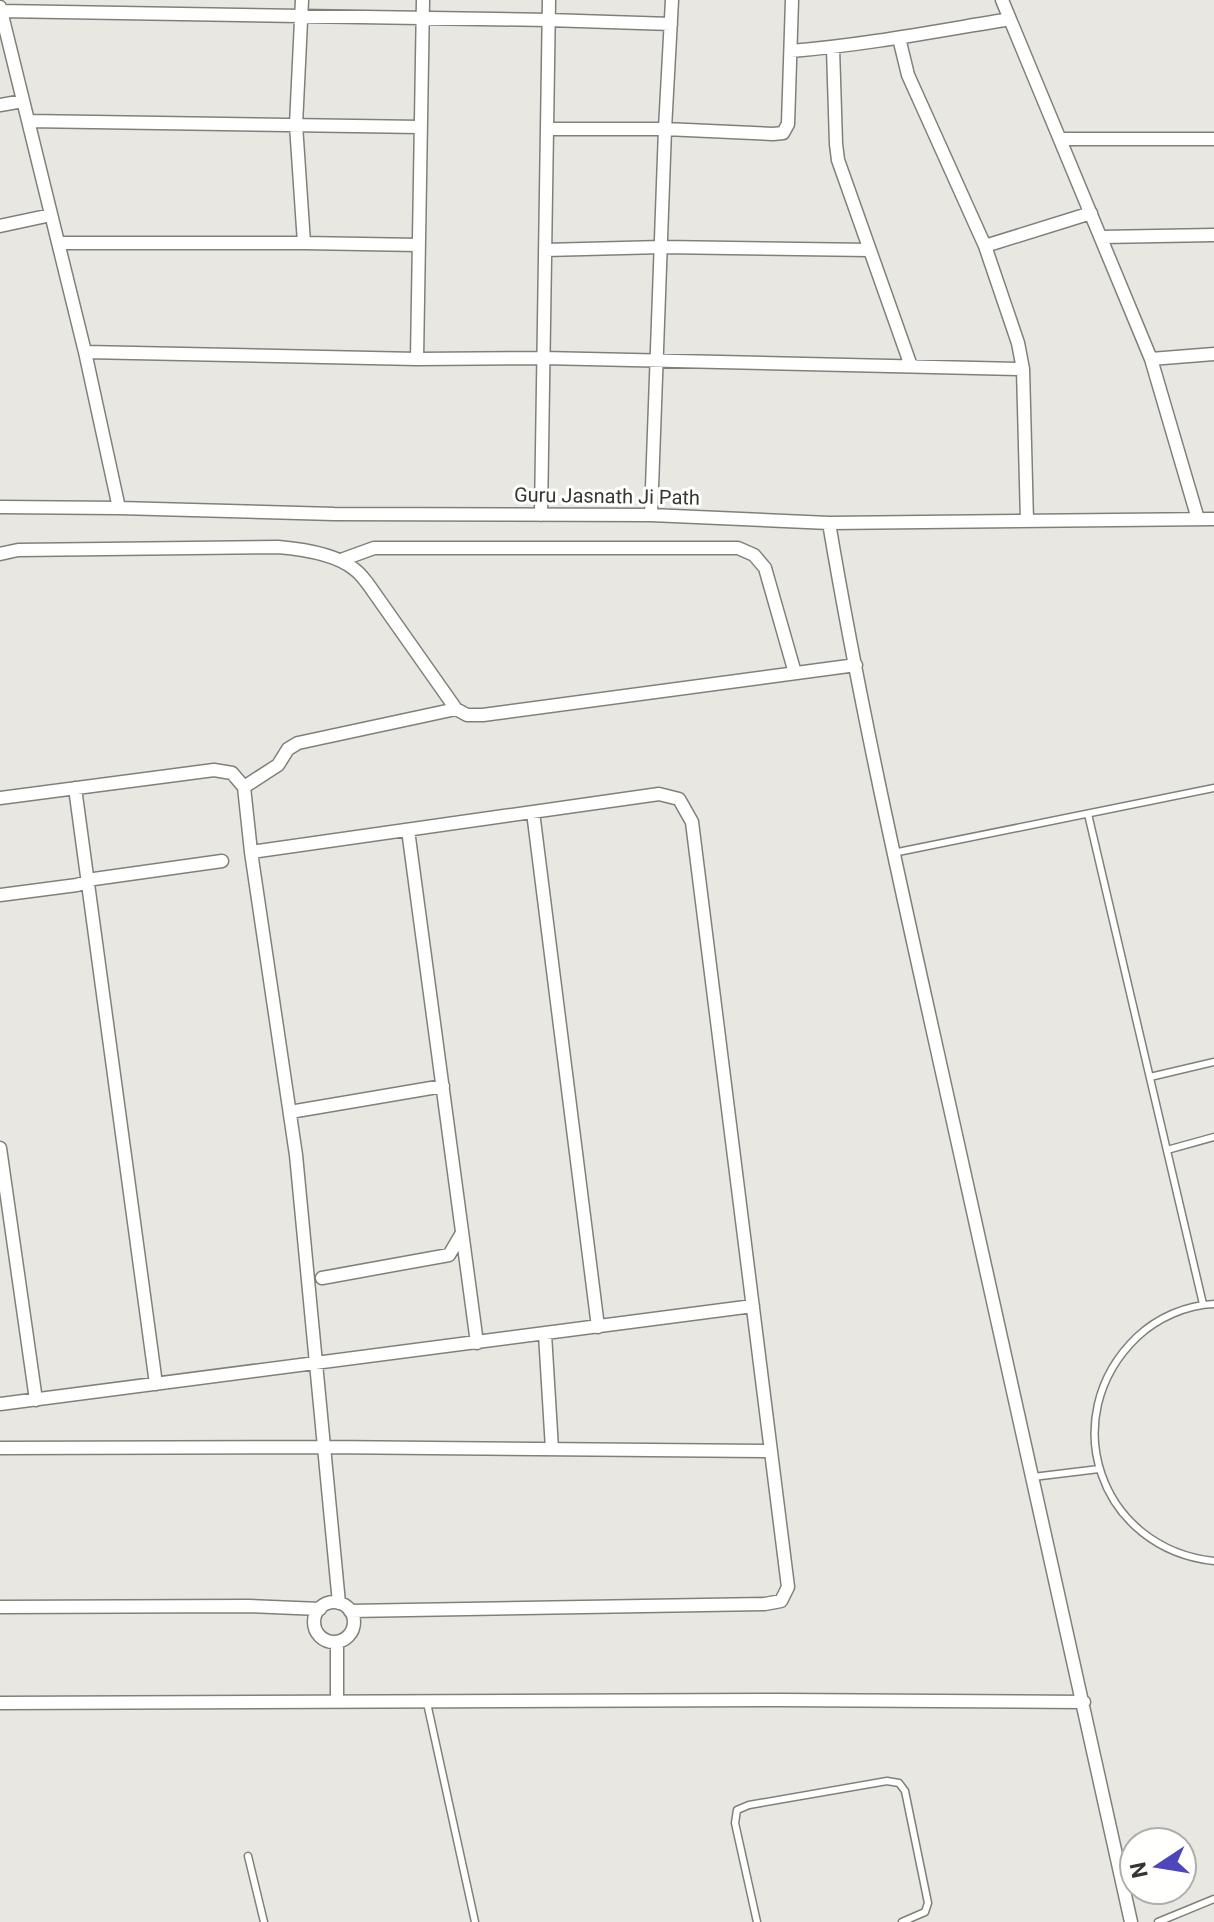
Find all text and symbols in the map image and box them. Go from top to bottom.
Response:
street label: Guru Jasnath Ji Path [514,482,700,510]
north arrow [1118,1826,1198,1906]
text: N [1125,1860,1153,1880]

